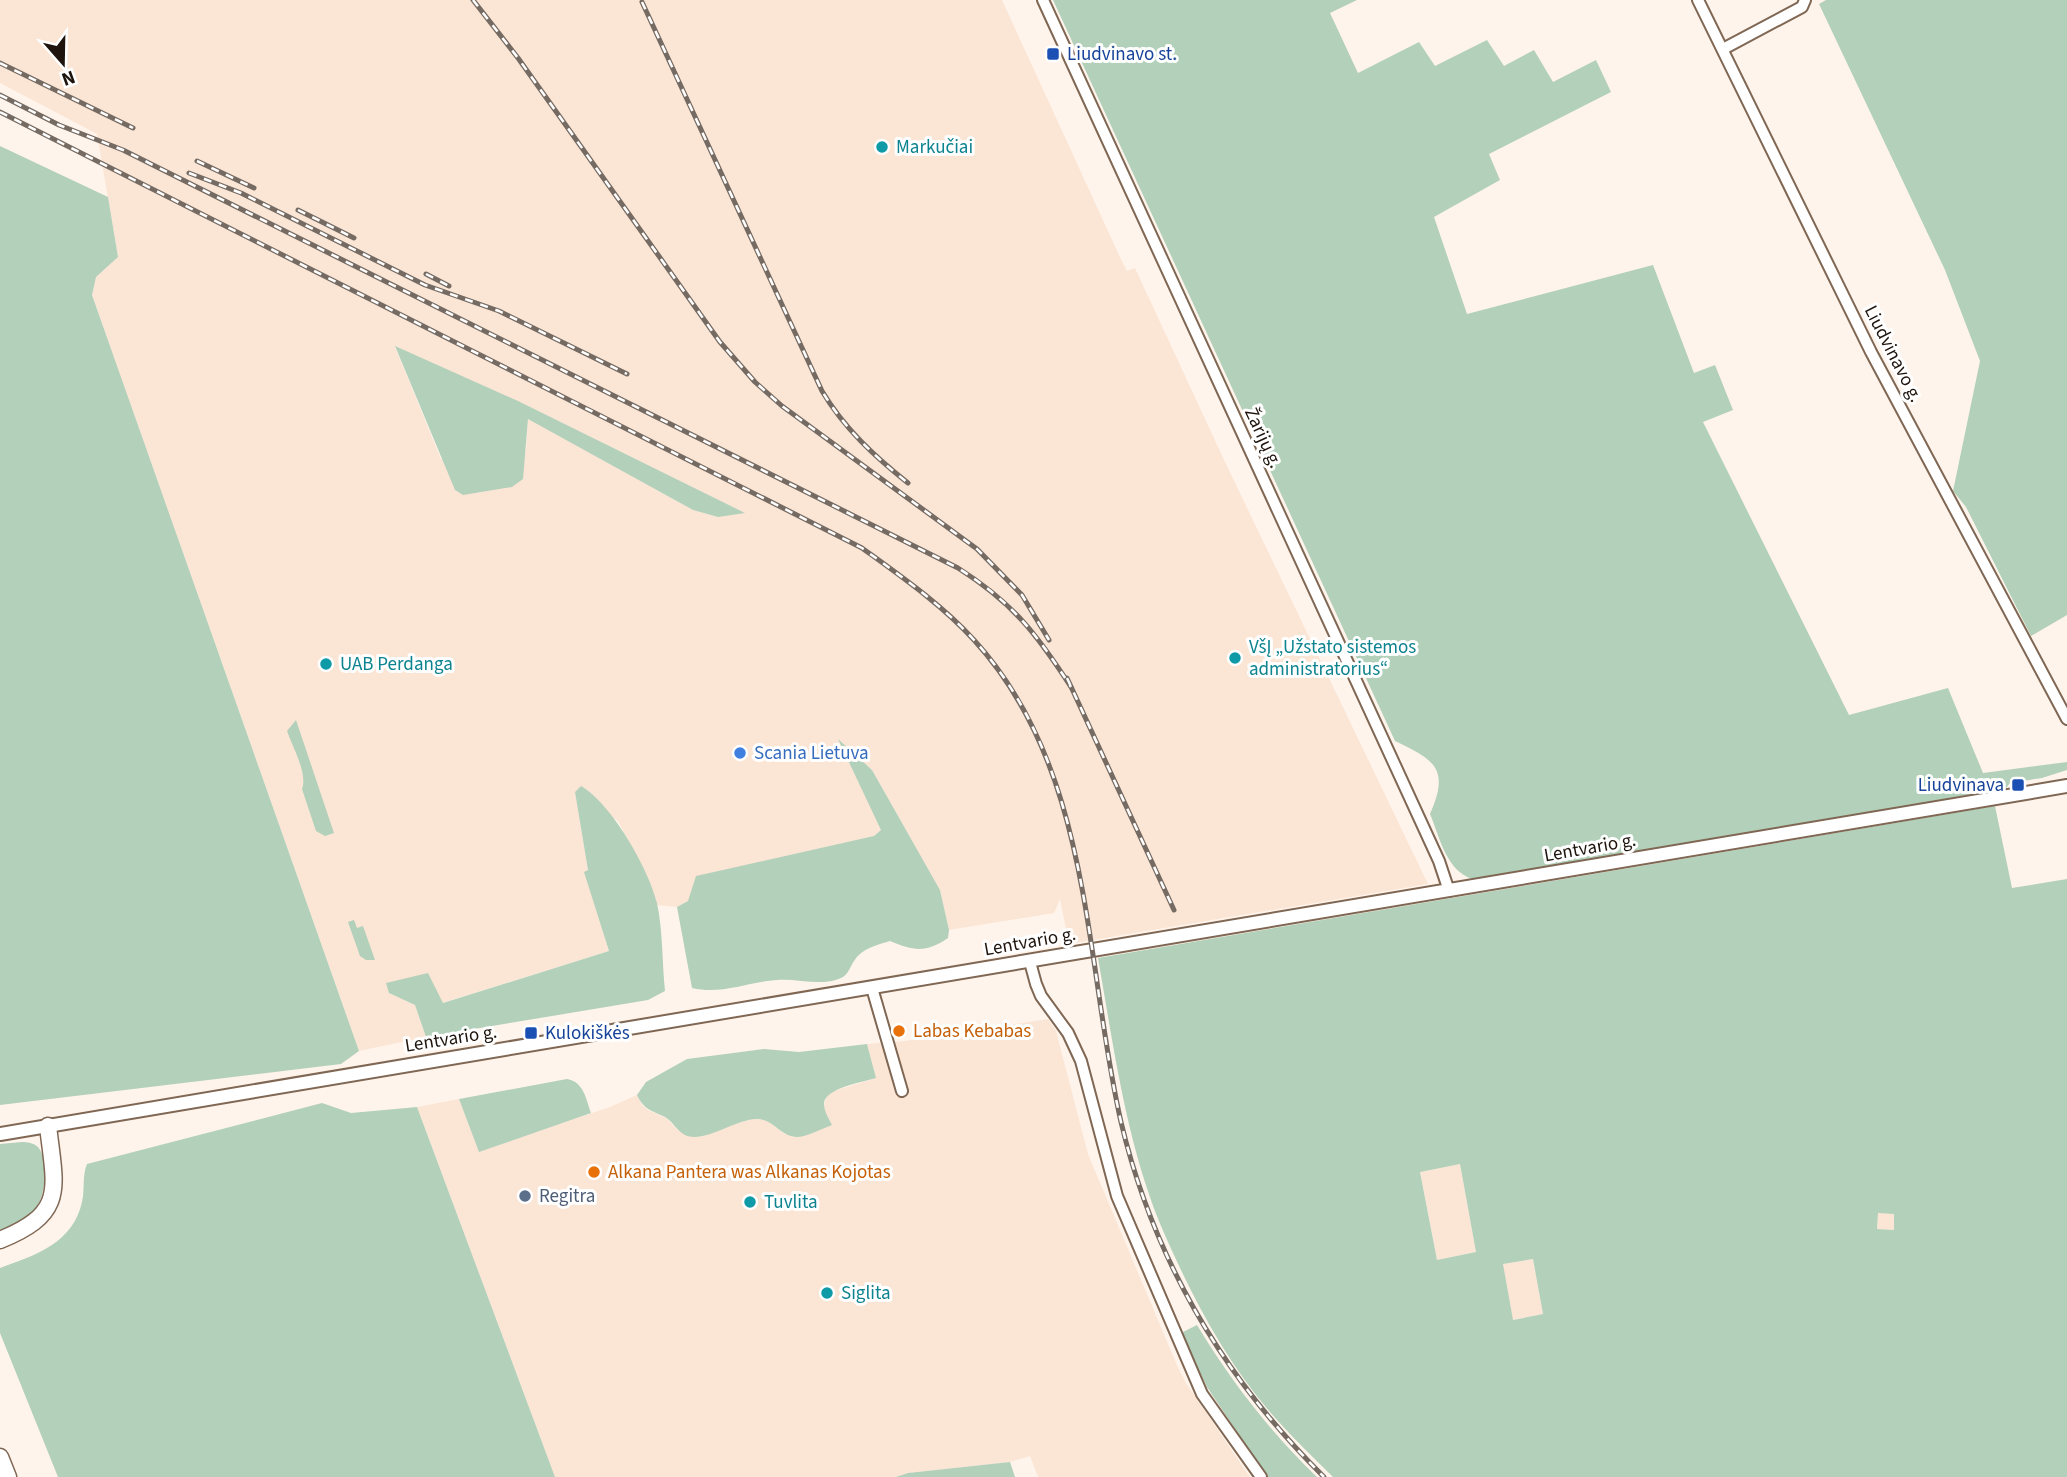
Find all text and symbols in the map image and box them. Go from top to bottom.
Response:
north arrow [28,28,98,98]
place label: Liudvinavo st. [1067,41,1177,68]
marker: Liudvinavo st. [1045,46,1061,62]
text: N [58,63,79,92]
place label: Markučiai [896,134,973,161]
marker: Markučiai [874,139,890,155]
street label: Liudvinavo g. [1857,301,1929,407]
street label: Žarijų g. [1237,403,1289,473]
place label: VšĮ „Užstato sistemos administratorius“ [1249,634,1416,683]
marker: VšĮ „Užstato sistemos administratorius“ [1227,650,1243,666]
place label: UAB Perdanga [340,651,453,678]
marker: UAB Perdanga [318,656,334,672]
place label: Scania Lietuva [754,740,869,767]
marker: Scania Lietuva [732,745,748,761]
place label: Liudvinava [1918,772,2004,799]
marker: Liudvinava [2010,777,2026,793]
street label: Lentvario g. [1542,827,1638,869]
street label: Lentvario g. [982,921,1078,963]
street label: Lentvario g. [403,1018,499,1060]
place label: Labas Kebabas [913,1018,1031,1045]
place label: Kulokiškės [545,1020,630,1047]
marker: Labas Kebabas [891,1023,907,1039]
marker: Kulokiškės [523,1025,539,1041]
place label: Alkana Pantera was Alkanas Kojotas [608,1159,891,1186]
marker: Alkana Pantera was Alkanas Kojotas [586,1164,602,1180]
place label: Regitra [539,1183,595,1210]
marker: Regitra [517,1188,533,1204]
place label: Tuvlita [764,1189,818,1216]
marker: Tuvlita [742,1194,758,1210]
place label: Siglita [841,1280,891,1307]
marker: Siglita [819,1285,835,1301]

